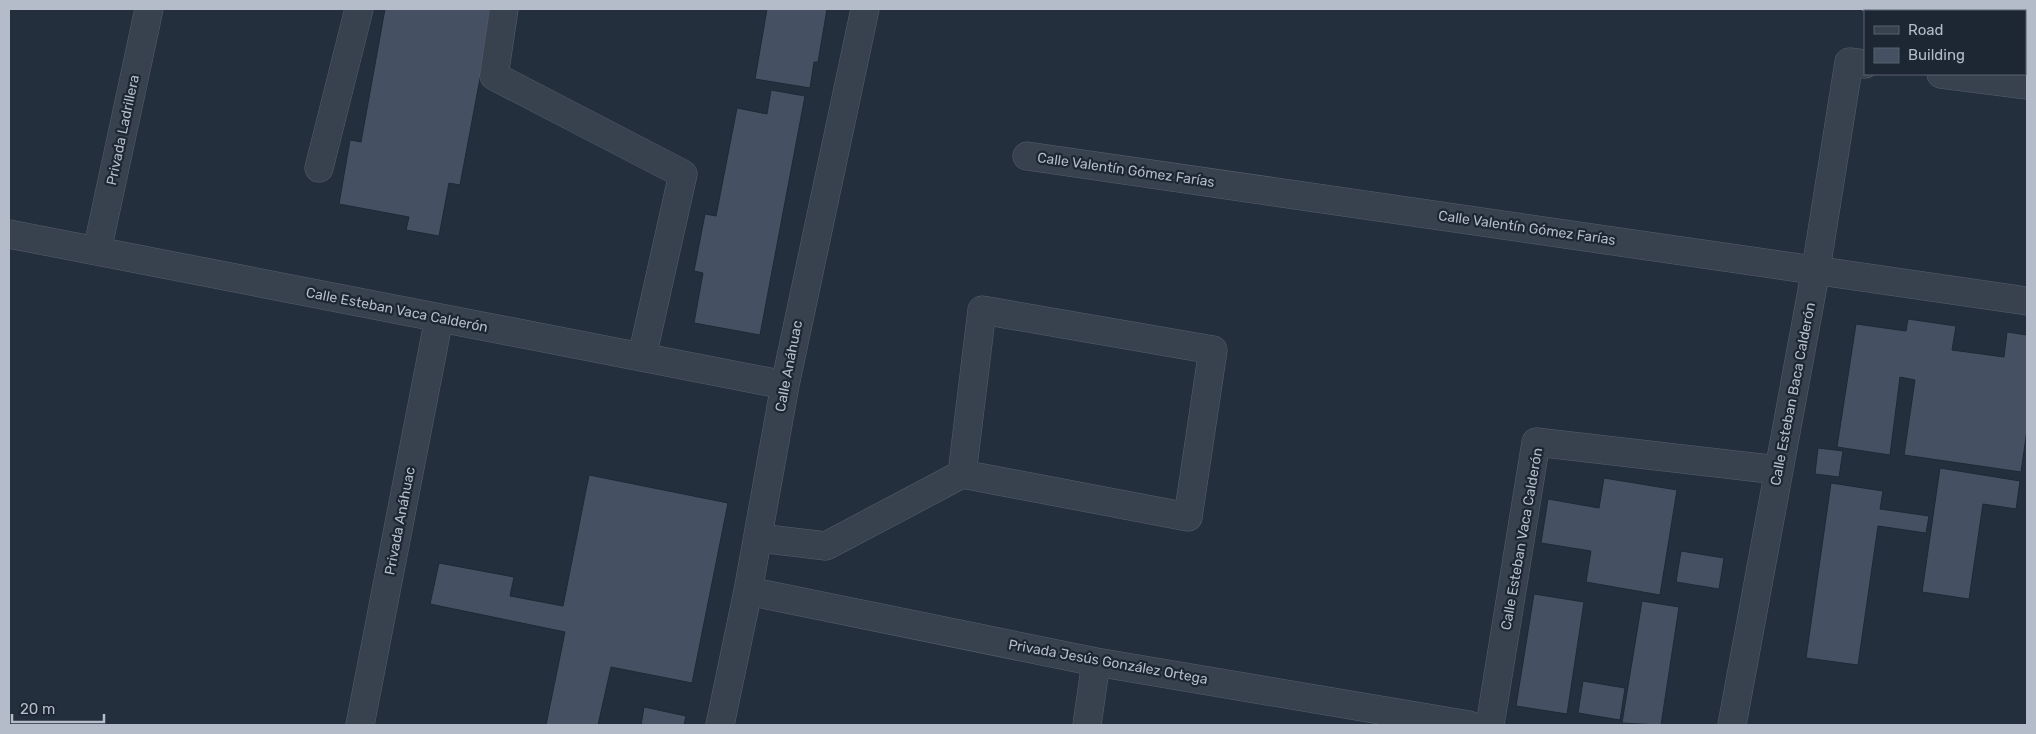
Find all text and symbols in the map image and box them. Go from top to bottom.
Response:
legend [1864,10,2026,75]
text: Road [1908,21,1944,39]
text: Building [1908,46,1965,64]
street label: Privada Ladrillera [103,73,143,187]
street label: Calle Valentín Gómez Farías [1036,149,1216,191]
street label: Calle Valentín Gómez Farías [1437,207,1617,249]
street label: Calle Esteban Vaca Calderón [305,284,489,336]
street label: Calle Esteban Baca Calderón [1767,301,1819,487]
street label: Calle Anáhuac [772,319,806,413]
street label: Calle Esteban Vaca Calderón [1498,446,1546,632]
street label: Privada Anáhuac [381,465,419,577]
street label: Privada Jesús González Ortega [1007,636,1209,688]
scale bar [12,692,105,724]
text: 20 m [20,700,55,718]

